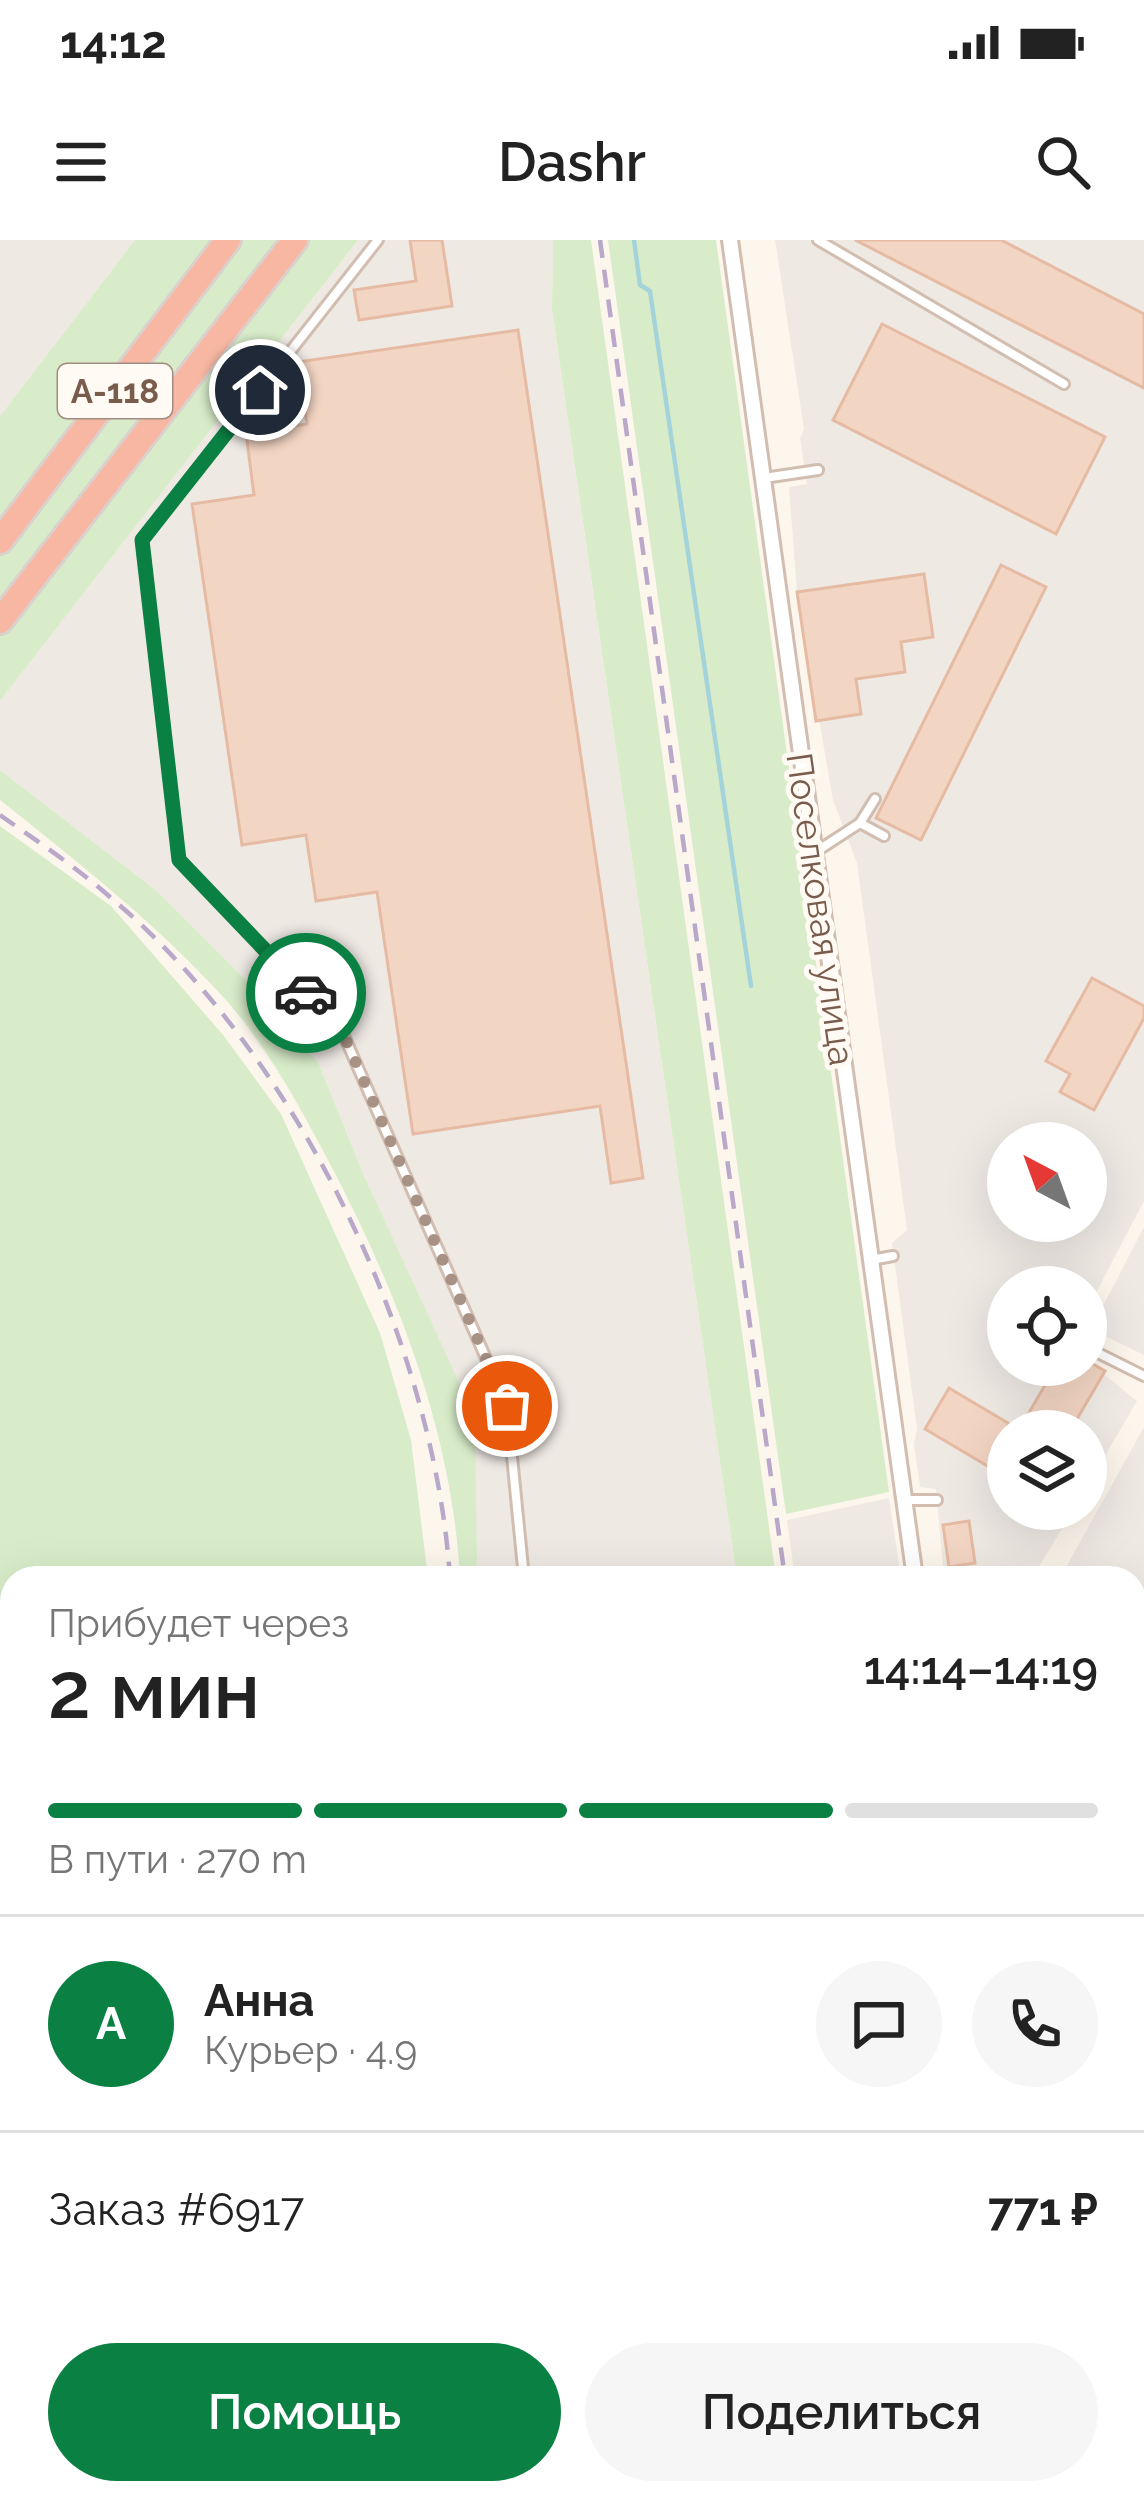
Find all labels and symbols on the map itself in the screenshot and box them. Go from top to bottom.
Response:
pin [209,339,311,441]
road number: А-118 [58,364,172,418]
street label: Поселковая улица [778,750,864,1068]
courier [246,933,366,1053]
north arrow [987,1122,1107,1242]
pin [456,1355,558,1457]

